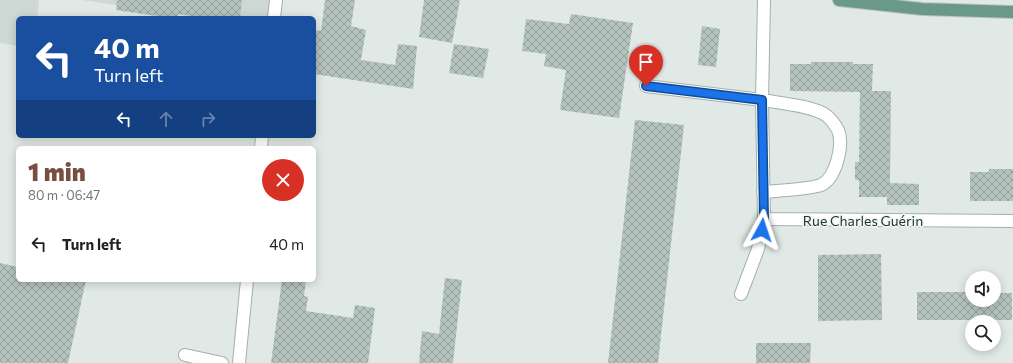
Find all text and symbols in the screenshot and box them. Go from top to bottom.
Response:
text: 40 m [94,30,160,64]
icon: left [28,32,80,84]
pin [629,45,663,86]
icon: arrive [635,51,657,73]
text: Turn left [94,64,163,86]
icon: left [113,108,135,130]
icon: ahead [155,108,177,130]
icon: right [197,108,219,130]
text: 1 min [28,157,86,186]
button: close [262,159,304,201]
text: 80 m · 06:47 [28,187,100,203]
position arrow [741,209,783,251]
street label: Rue Charles Guérin [803,212,923,229]
icon: left [28,233,50,255]
text: Turn left [62,235,121,253]
text: 40 m [269,235,304,253]
map controls [965,271,1001,351]
button: sound [965,271,1001,307]
button: search [965,315,1001,351]

